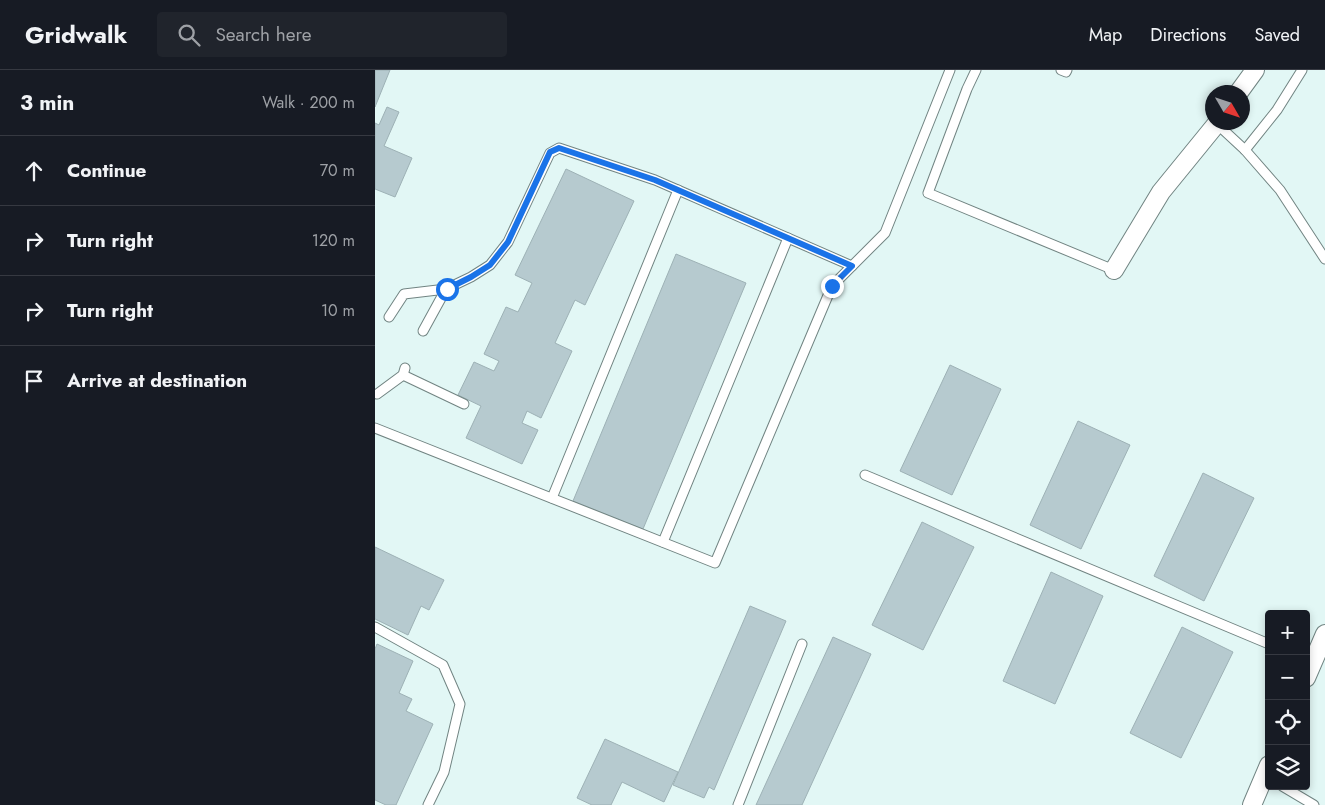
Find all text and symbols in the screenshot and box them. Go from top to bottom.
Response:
search box [157,12,507,57]
text: Gridwalk [25,17,127,52]
icon: search [175,21,203,49]
text: Search here [215,21,311,48]
text: Map [1089,22,1122,48]
text: Directions [1150,22,1226,48]
text: Saved [1254,22,1300,48]
north arrow [1205,85,1250,130]
text: 3 min [20,88,74,118]
text: Walk · 200 m [262,91,355,114]
icon: ahead [20,157,48,185]
text: Continue [67,157,146,184]
text: 70 m [320,159,355,182]
icon: right [20,227,48,255]
text: Turn right [67,227,153,254]
text: 120 m [312,229,355,252]
route end [821,275,844,298]
route start [436,278,459,301]
icon: right [20,297,48,325]
text: Turn right [67,297,153,324]
text: 10 m [321,299,355,322]
icon: arrive [20,367,48,395]
text: Arrive at destination [67,367,247,394]
map controls [1265,610,1310,790]
button: + [1265,610,1310,655]
button: − [1265,655,1310,700]
button: locate [1265,700,1310,745]
button: layers [1265,745,1310,790]

